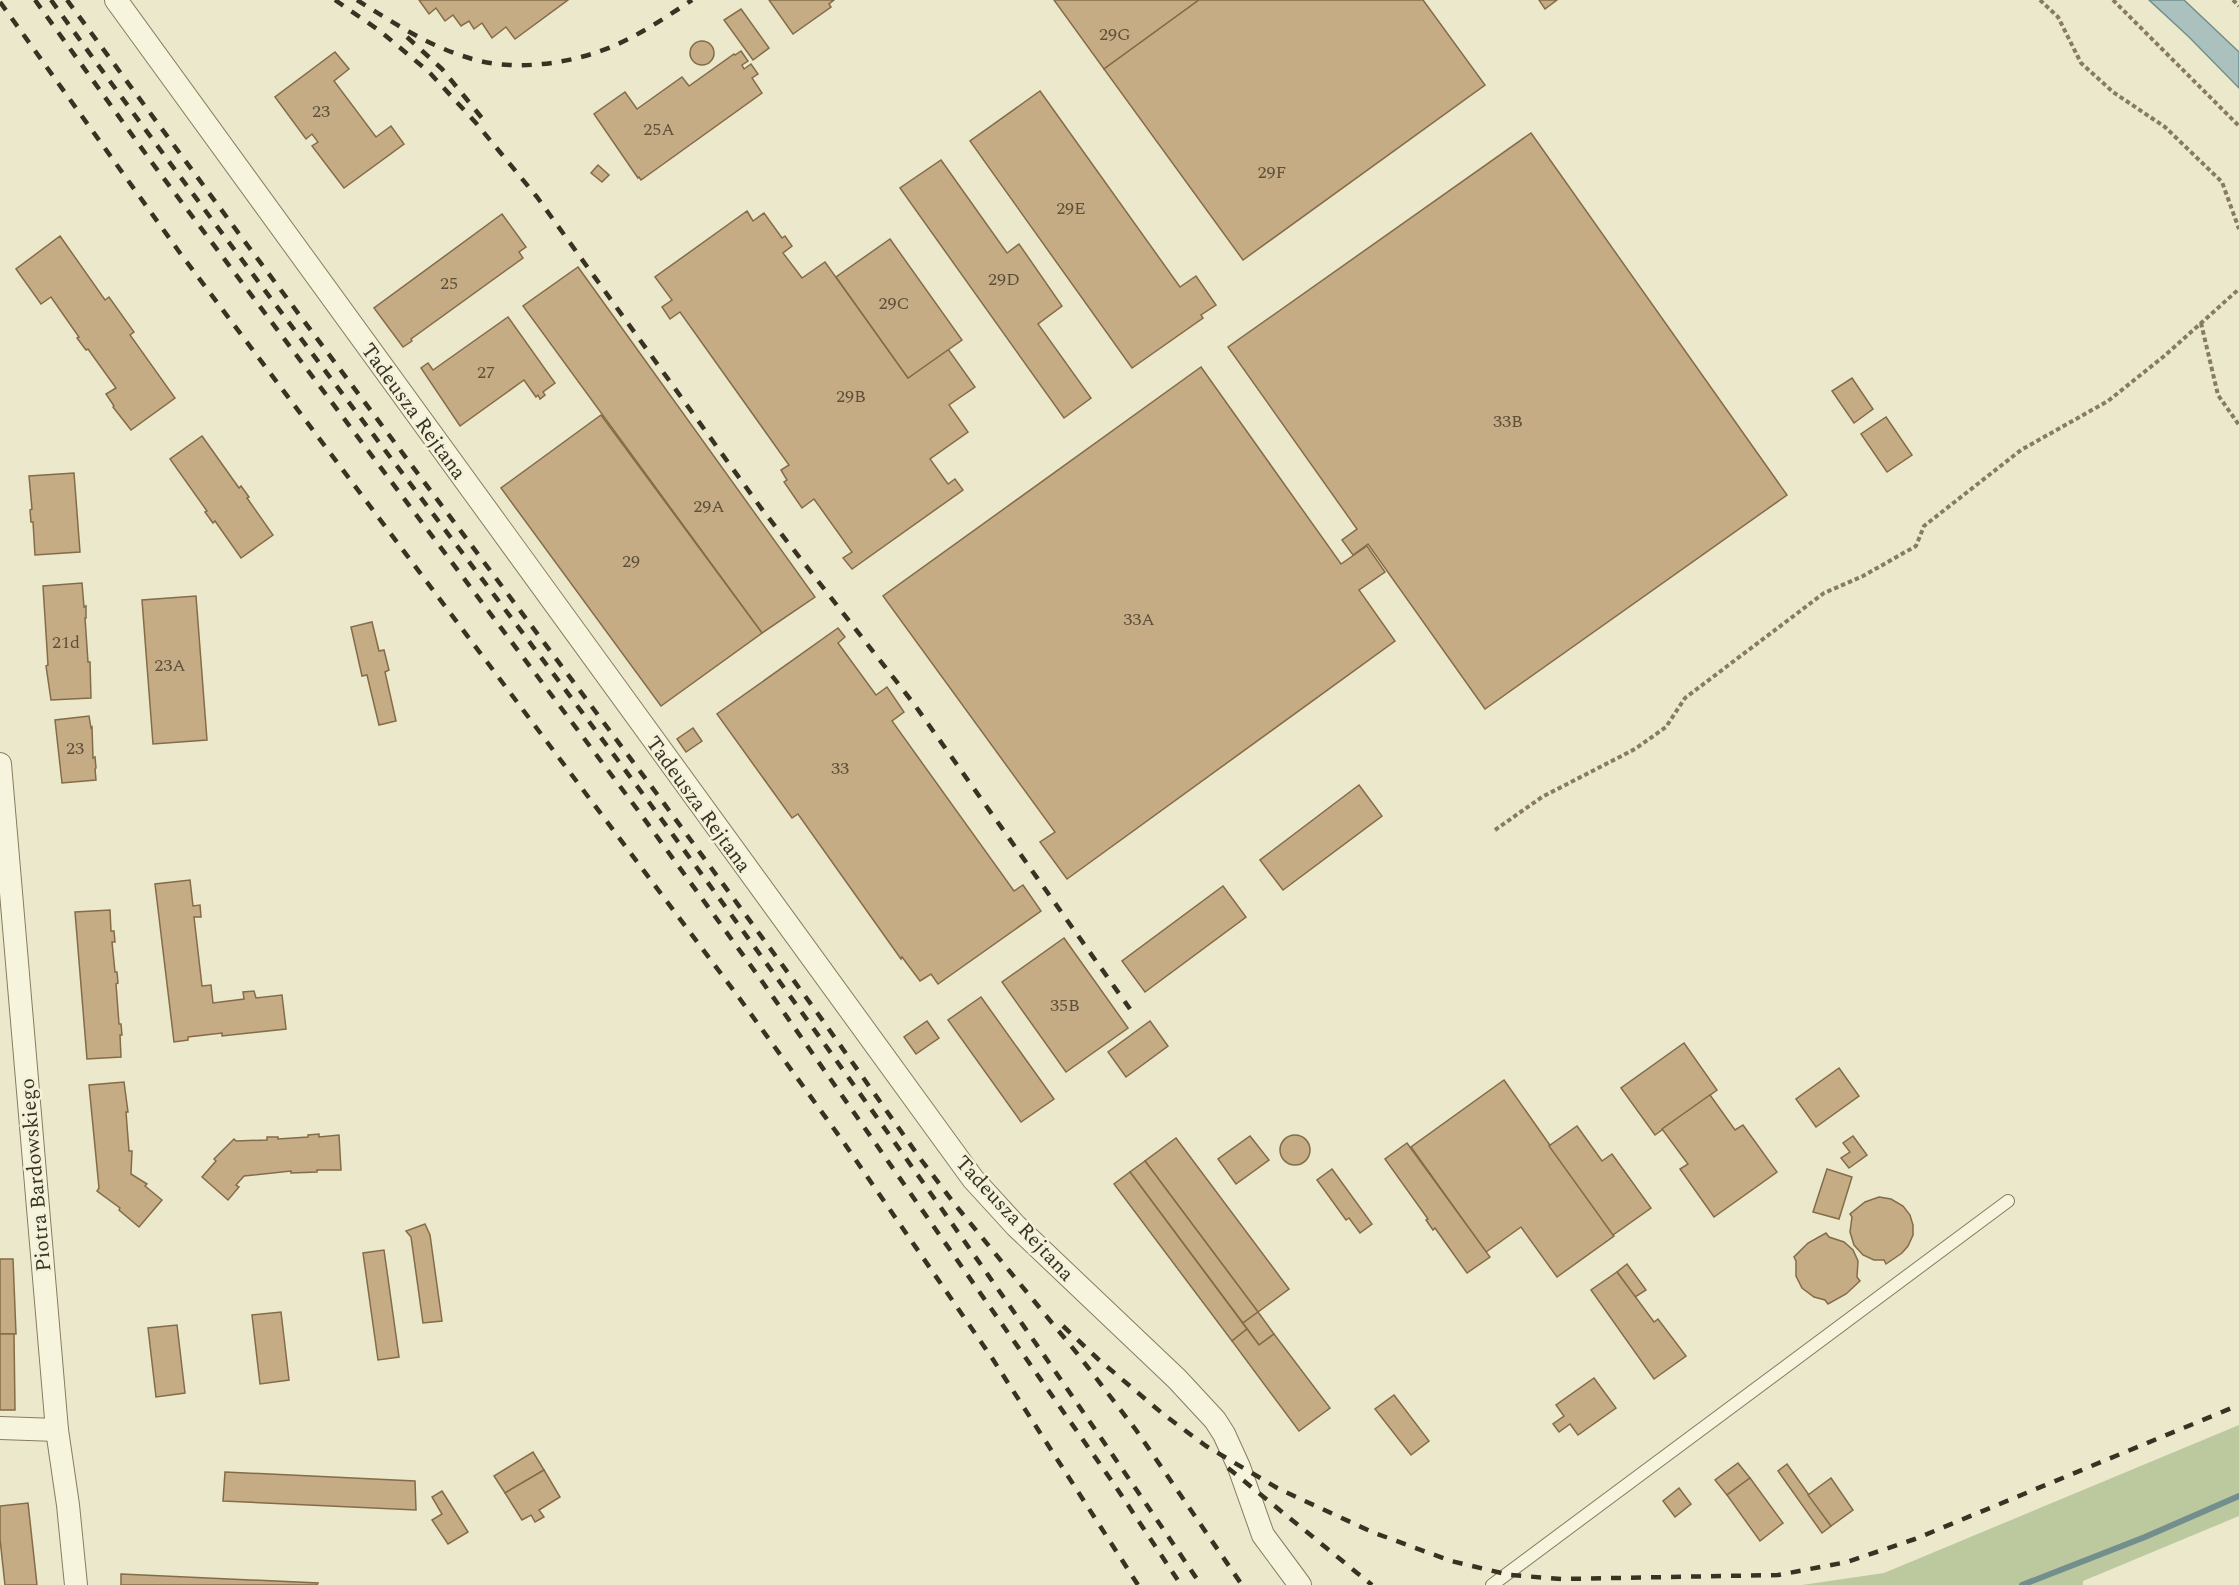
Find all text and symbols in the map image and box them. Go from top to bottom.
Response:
house number: 29G [1099,21,1131,48]
house number: 23 [312,98,330,125]
house number: 25A [643,116,675,143]
house number: 29F [1257,159,1287,186]
house number: 29E [1056,195,1086,222]
house number: 29D [988,266,1020,293]
house number: 25 [440,270,458,297]
house number: 29C [878,290,910,317]
street label: Tadeusza Rejtana [352,336,474,487]
house number: 27 [477,359,495,386]
house number: 29B [836,383,866,410]
house number: 33B [1493,408,1523,435]
house number: 29A [693,493,725,520]
house number: 29 [622,548,640,575]
house number: 33A [1123,606,1155,633]
house number: 21d [52,629,80,656]
house number: 23A [154,652,186,679]
street label: Tadeusza Rejtana [637,729,759,880]
house number: 23 [66,735,84,762]
house number: 33 [831,755,849,782]
house number: 35B [1050,992,1080,1019]
street label: Piotra Bardowskiego [12,1077,60,1273]
street label: Tadeusza Rejtana [947,1148,1082,1290]

